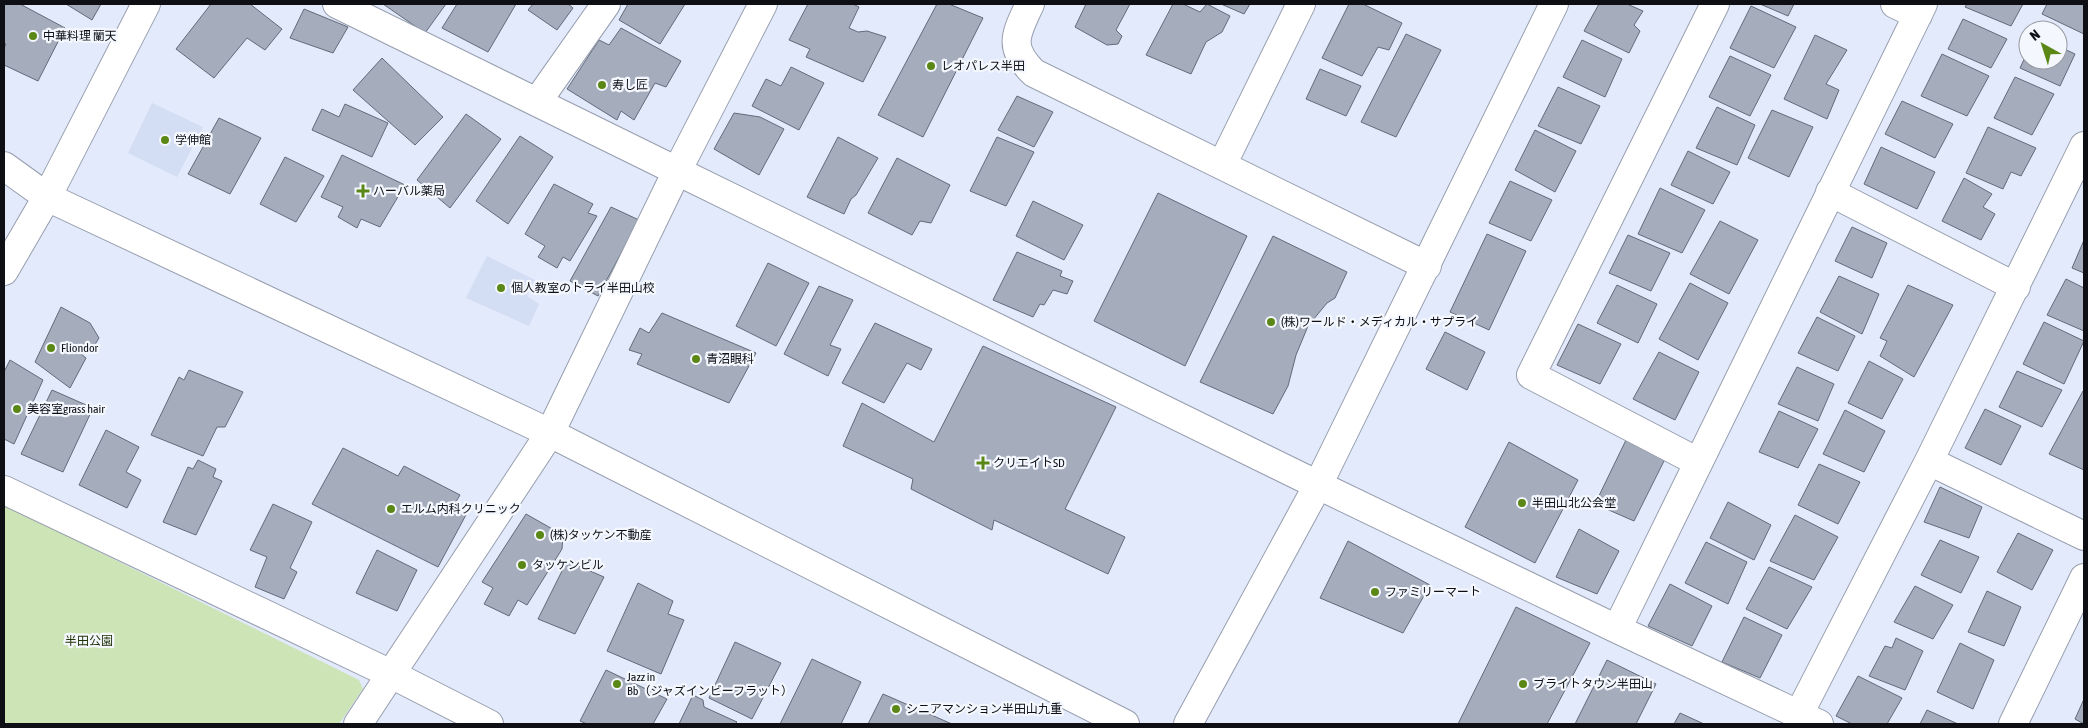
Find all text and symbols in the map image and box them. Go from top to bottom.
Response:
north arrow [2018,20,2068,70]
text: N [2027,26,2043,44]
place label: 中華料理 蘭天 [43,29,117,43]
marker: 中華料理 蘭天 [27,30,39,42]
place label: レオパレス半田 [941,59,1025,73]
marker: レオパレス半田 [925,60,937,72]
place label: 寿し匠 [612,78,648,92]
marker: 寿し匠 [596,79,608,91]
place label: 学伸館 [175,133,211,147]
marker: 学伸館 [159,134,171,146]
place label: ハーバル薬局 [373,184,445,198]
marker: ハーバル薬局 [357,185,369,197]
place label: 個人教室のトライ半田山校 [511,281,655,295]
marker: 個人教室のトライ半田山校 [495,282,507,294]
place label: (株)ワールド・メディカル・サプライ [1281,315,1478,329]
marker: (株)ワールド・メディカル・サプライ [1265,316,1277,328]
place label: Fliondor [61,341,99,355]
marker: Fliondor [45,342,57,354]
place label: 青沼眼科 [706,352,754,366]
marker: 青沼眼科 [690,353,702,365]
place label: 美容室grass hair [27,402,105,416]
marker: 美容室grass hair [11,403,23,415]
place label: クリエイトSD [993,456,1065,470]
marker: クリエイトSD [977,457,989,469]
place label: 半田山北公会堂 [1532,496,1616,510]
marker: 半田山北公会堂 [1516,497,1528,509]
place label: エルム内科クリニック [401,502,521,516]
marker: エルム内科クリニック [385,503,397,515]
place label: (株)タッケン不動産 [550,528,651,542]
marker: (株)タッケン不動産 [534,529,546,541]
place label: タッケンビル [532,558,604,572]
marker: タッケンビル [516,559,528,571]
place label: ファミリーマート [1385,585,1481,599]
marker: ファミリーマート [1369,586,1381,598]
park label: 半田公園 [65,634,113,648]
place label: Jazz in Bb（ジャズインビーフラット） [627,670,793,698]
place label: ブライトタウン半田山 [1533,677,1653,691]
marker: Jazz in Bb（ジャズインビーフラット） [611,678,623,690]
marker: ブライトタウン半田山 [1517,678,1529,690]
place label: シニアマンション半田山九重 [906,702,1062,716]
marker: シニアマンション半田山九重 [890,703,902,715]

